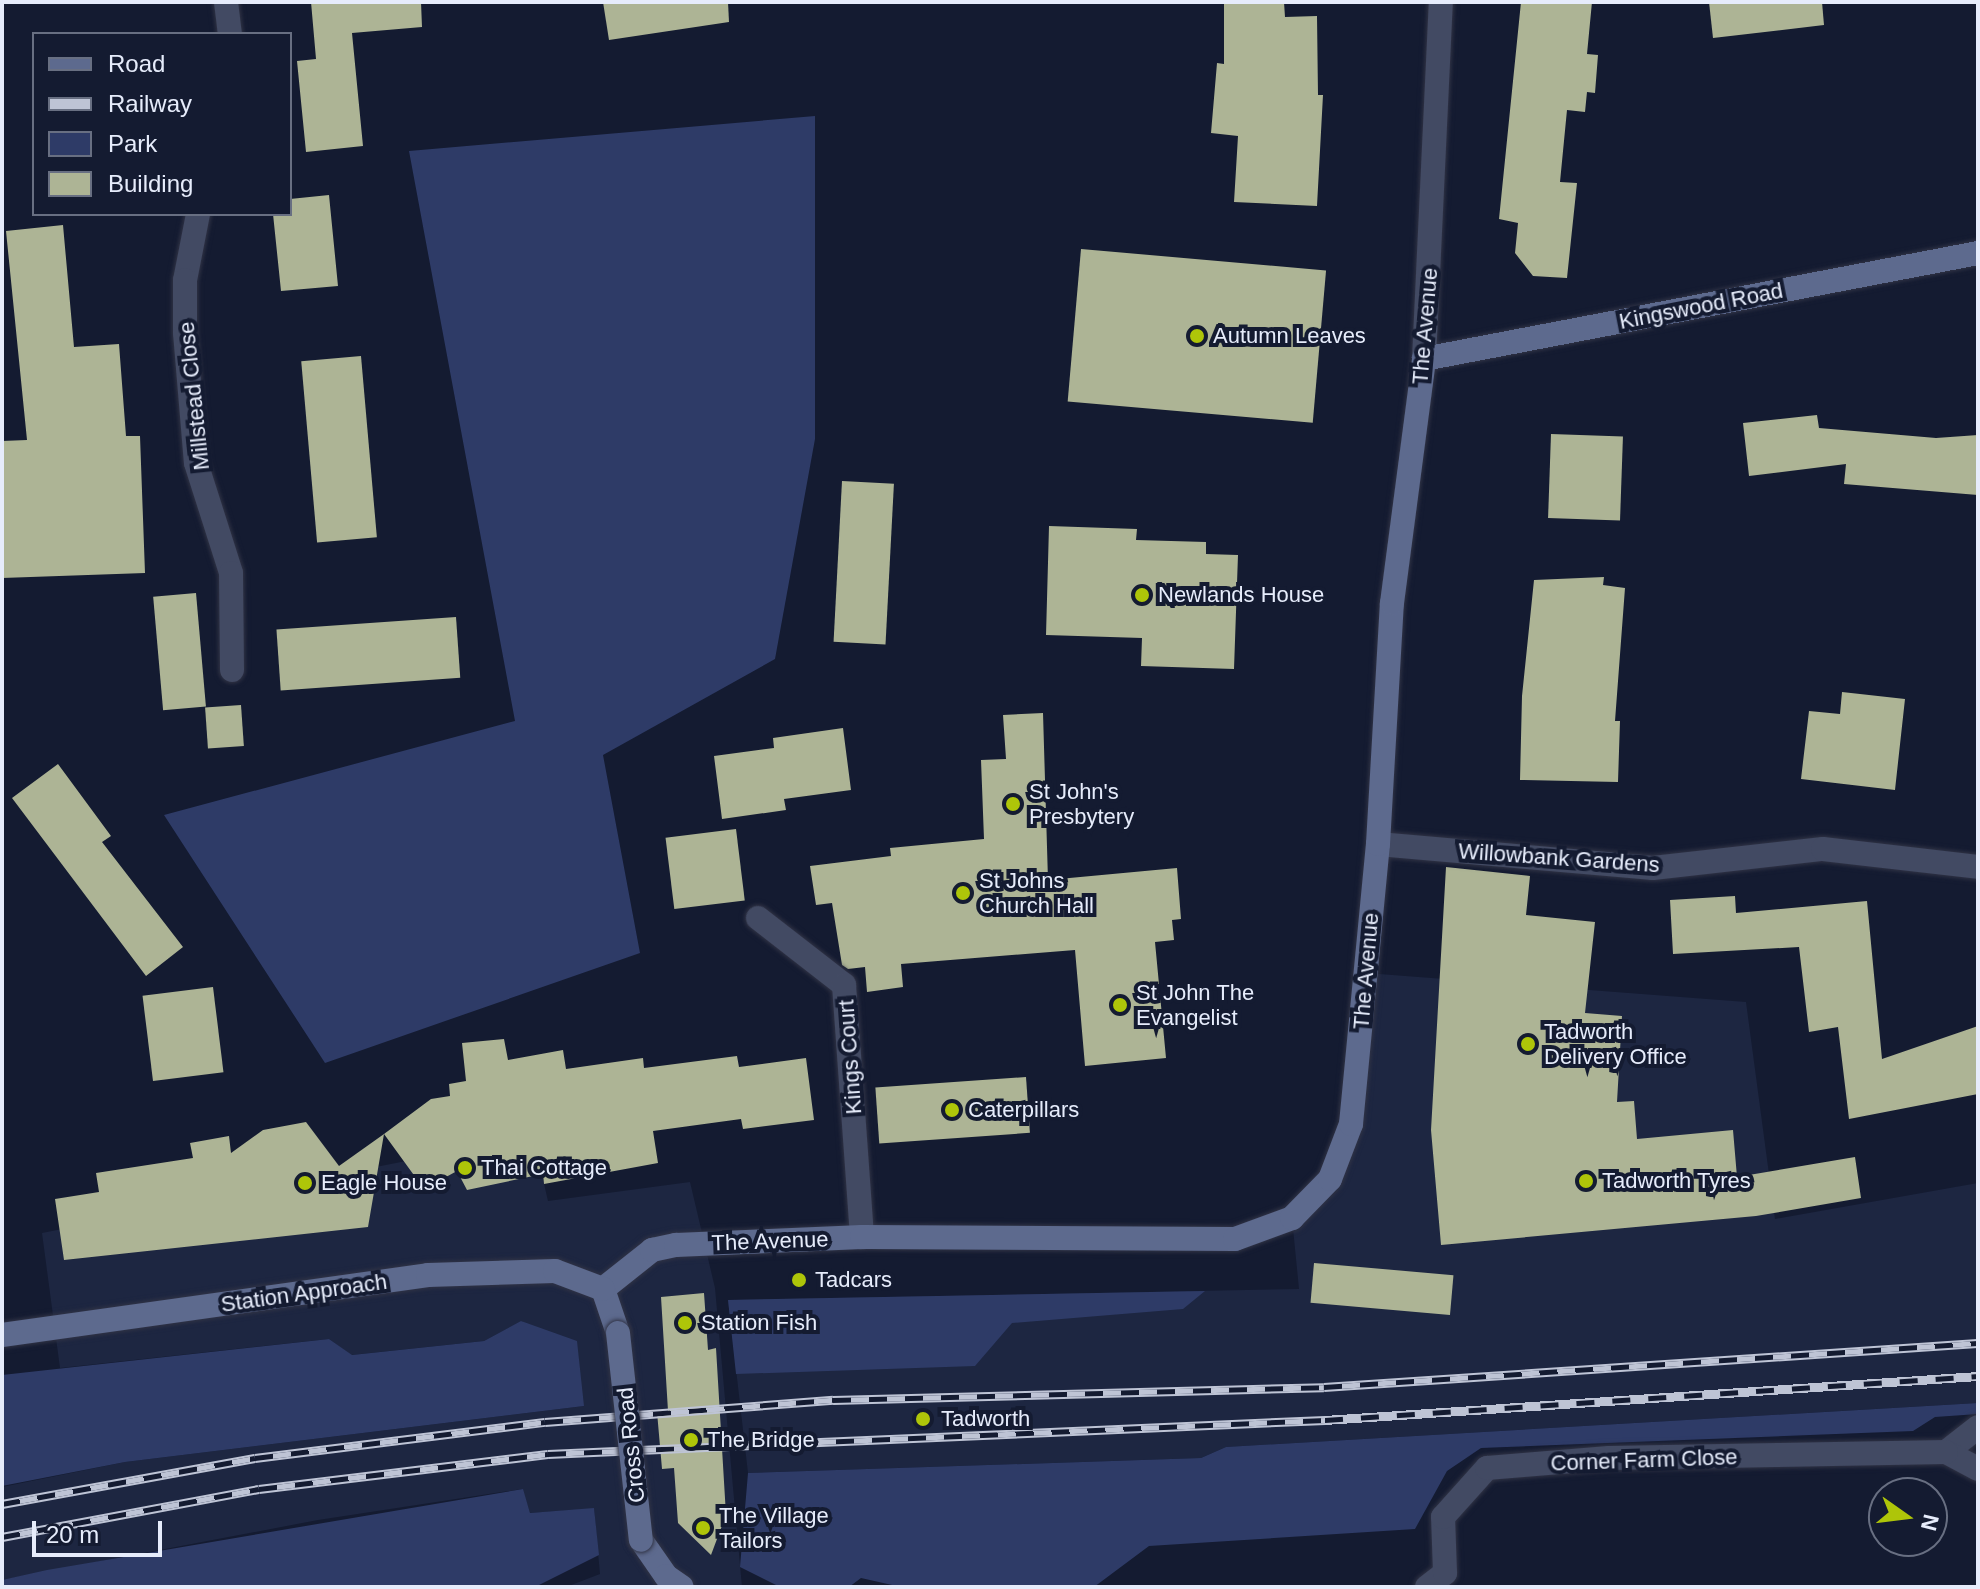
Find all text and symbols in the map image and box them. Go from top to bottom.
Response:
legend [32,32,292,216]
text: Road [108,50,165,77]
text: Railway [108,90,192,117]
text: Park [108,130,157,157]
text: Building [108,170,193,197]
street label: The Avenue [1407,266,1443,386]
street label: Kingswood Road [1617,277,1785,335]
street label: Millstead Close [173,320,215,472]
place label: Autumn Leaves [1213,323,1366,349]
marker: Autumn Leaves [1188,327,1206,345]
place label: Newlands House [1158,582,1324,608]
marker: Newlands House [1133,586,1151,604]
place label: St John's Presbytery [1029,778,1134,830]
marker: St John's Presbytery [1004,795,1022,813]
street label: Willowbank Gardens [1457,838,1661,878]
place label: St Johns Church Hall [979,867,1094,918]
marker: St Johns Church Hall [954,884,972,902]
street label: The Avenue [1348,911,1384,1031]
place label: St John The Evangelist [1136,979,1255,1030]
marker: St John The Evangelist [1111,996,1129,1014]
street label: Kings Court [833,999,867,1115]
place label: Tadworth Delivery Office [1544,1018,1687,1070]
marker: Tadworth Delivery Office [1519,1035,1537,1053]
place label: Caterpillars [968,1097,1079,1123]
marker: Caterpillars [943,1101,961,1119]
place label: Thai Cottage [481,1155,607,1181]
marker: Thai Cottage [456,1159,474,1177]
place label: Tadworth Tyres [1602,1168,1751,1194]
place label: Eagle House [321,1170,447,1196]
marker: Tadworth Tyres [1577,1172,1595,1190]
marker: Eagle House [296,1174,314,1192]
street label: The Avenue [710,1226,830,1256]
place label: Tadcars [815,1267,892,1293]
street label: Station Approach [219,1268,389,1318]
marker: Tadcars [790,1271,808,1289]
place label: Station Fish [701,1310,817,1336]
marker: Station Fish [676,1314,694,1332]
street label: Cross Road [612,1386,650,1504]
place label: Tadworth [941,1406,1030,1432]
marker: Tadworth [912,1408,934,1430]
place label: The Bridge [707,1427,815,1453]
marker: The Bridge [682,1431,700,1449]
street label: Corner Farm Close [1550,1444,1738,1476]
north arrow [1868,1477,1948,1557]
place label: The Village Tailors [719,1502,829,1554]
scale bar [36,1505,166,1555]
text: N [1916,1512,1944,1533]
marker: The Village Tailors [694,1519,712,1537]
text: 20 m [46,1521,99,1548]

